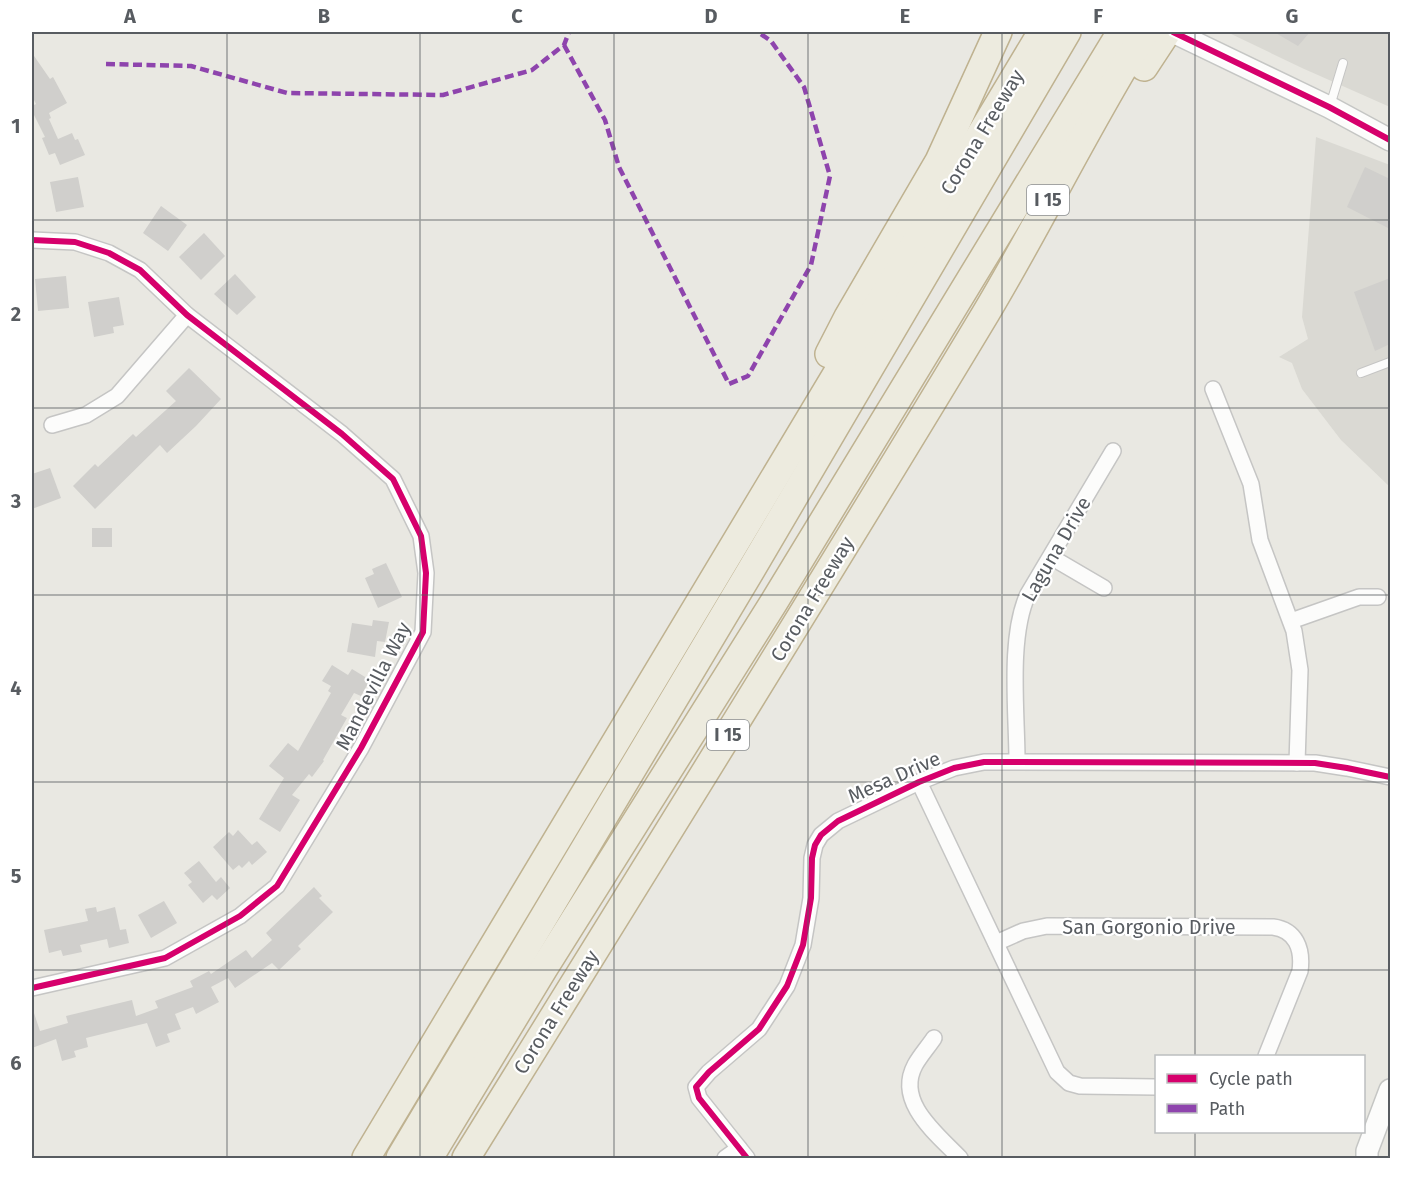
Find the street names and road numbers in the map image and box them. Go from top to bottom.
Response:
street label: Corona Freeway [935,65,1029,199]
road number: I 15 [1027,185,1069,215]
street label: Laguna Drive [1016,492,1096,606]
street label: Corona Freeway [765,532,859,666]
street label: Mandevilla Way [330,618,416,754]
road number: I 15 [707,720,749,750]
street label: Mesa Drive [844,746,944,808]
street label: San Gorgonio Drive [1062,915,1236,939]
street label: Corona Freeway [508,945,604,1078]

